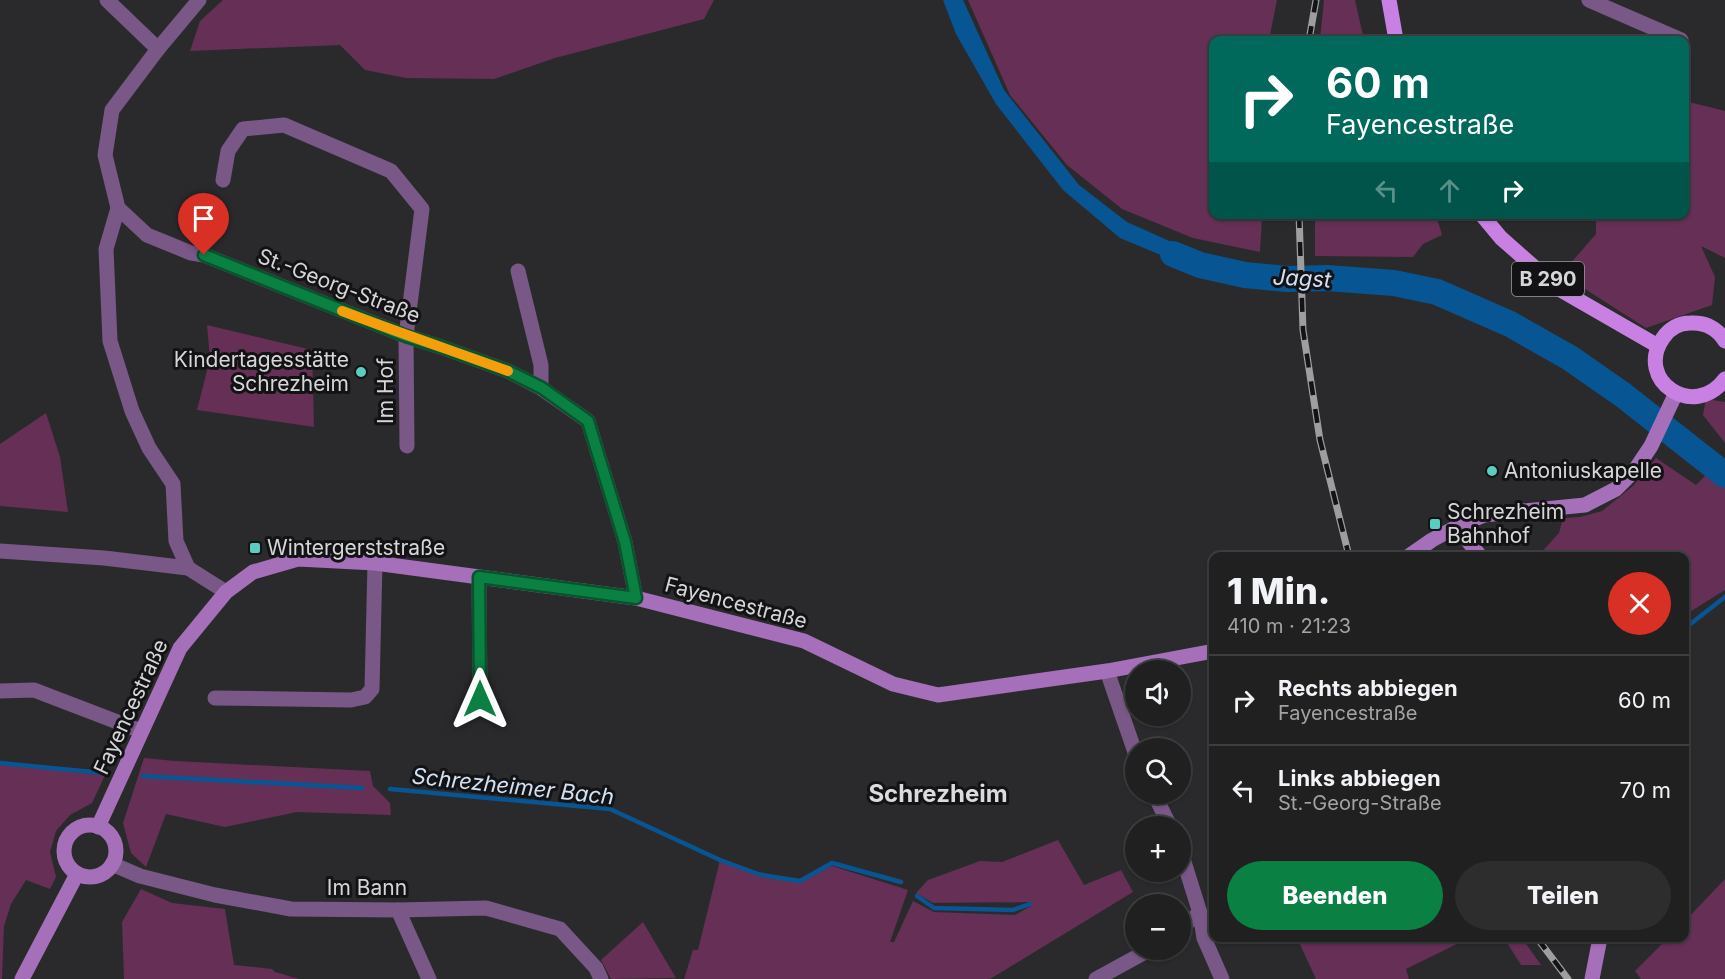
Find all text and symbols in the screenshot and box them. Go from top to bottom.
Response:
text: 60 m [1326,57,1430,108]
icon: right [1227,60,1305,138]
text: Fayencestraße [1326,108,1514,141]
icon: left [1370,174,1403,207]
icon: ahead [1433,174,1466,207]
icon: right [1496,174,1529,207]
pin [178,193,229,255]
icon: arrive [187,202,220,235]
street label: St.-Georg-Straße [254,243,424,328]
road number: B 290 [1512,262,1584,296]
water label: Jagst [1272,263,1333,293]
place label: Kindertagesstätte Schrezheim [174,347,349,396]
street label: Im Hof [373,358,398,424]
marker: Kindertagesstätte Schrezheim [354,365,368,379]
place label: Antoniuskapelle [1504,458,1662,483]
marker: Antoniuskapelle [1485,464,1499,478]
place label: Schrezheim Bahnhof [1447,499,1564,548]
marker: Schrezheim Bahnhof [1428,517,1442,531]
place label: Wintergerststraße [267,535,445,560]
marker: Wintergerststraße [248,541,262,555]
text: 1 Min. [1227,569,1330,613]
street label: Fayencestraße [662,571,810,634]
button: close [1608,572,1671,635]
text: 410 m · 21:23 [1227,614,1351,638]
street label: Fayencestraße [88,635,173,778]
map controls [1125,660,1191,960]
button: sound [1125,660,1191,726]
position arrow [448,667,512,731]
text: Rechts abbiegen [1278,675,1458,701]
icon: right [1227,684,1260,717]
text: 60 m [1618,687,1671,713]
text: Fayencestraße [1278,701,1418,725]
button: search [1125,738,1191,804]
water label: Schrezheimer Bach [411,762,615,810]
text: Links abbiegen [1278,765,1441,791]
icon: left [1227,774,1260,807]
text: 70 m [1620,777,1671,803]
district label: Schrezheim [868,779,1008,808]
text: St.-Georg-Straße [1278,791,1442,815]
button: + [1125,816,1191,882]
button: Beenden [1227,861,1443,930]
button: Teilen [1455,861,1671,930]
street label: Im Bann [327,875,407,900]
button: − [1125,894,1191,960]

